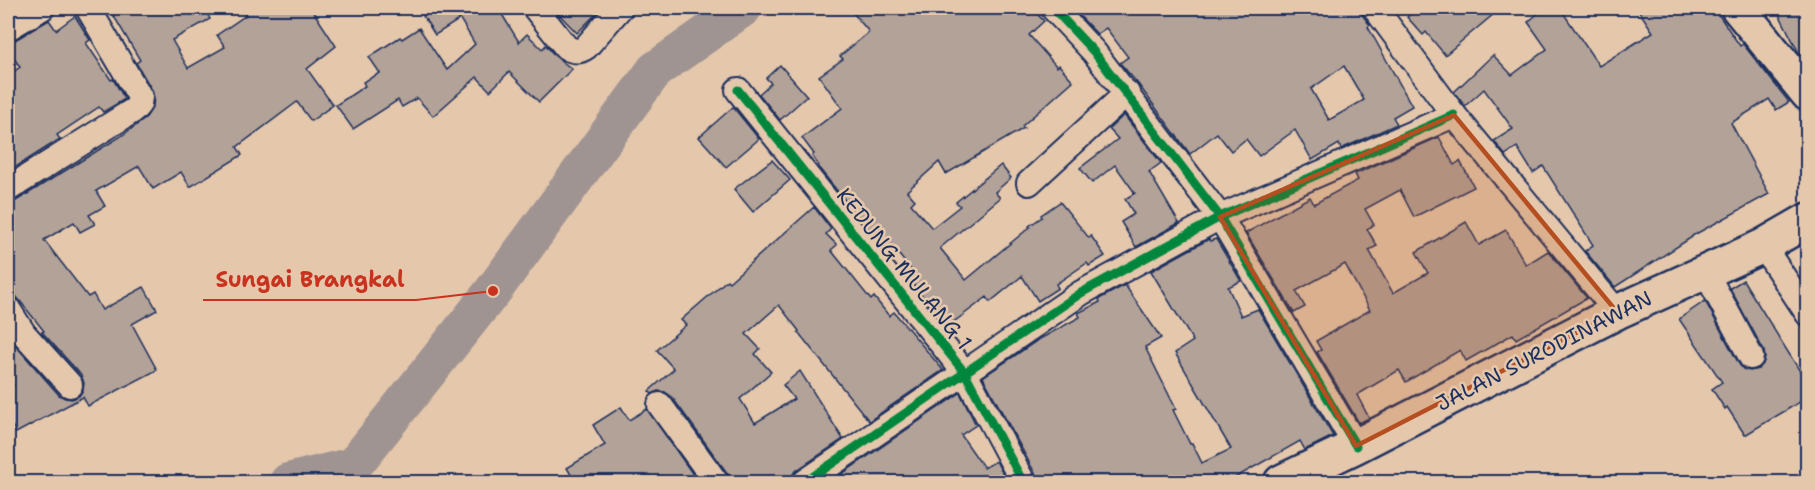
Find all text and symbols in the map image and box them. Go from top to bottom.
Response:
street label: KEDUNG MULANG 1 [830,182,978,356]
callout: Sungai Brangkal [203,260,416,300]
text: Sungai Brangkal [215,265,405,294]
street label: JALAN SURODINAWAN [1431,284,1657,418]

